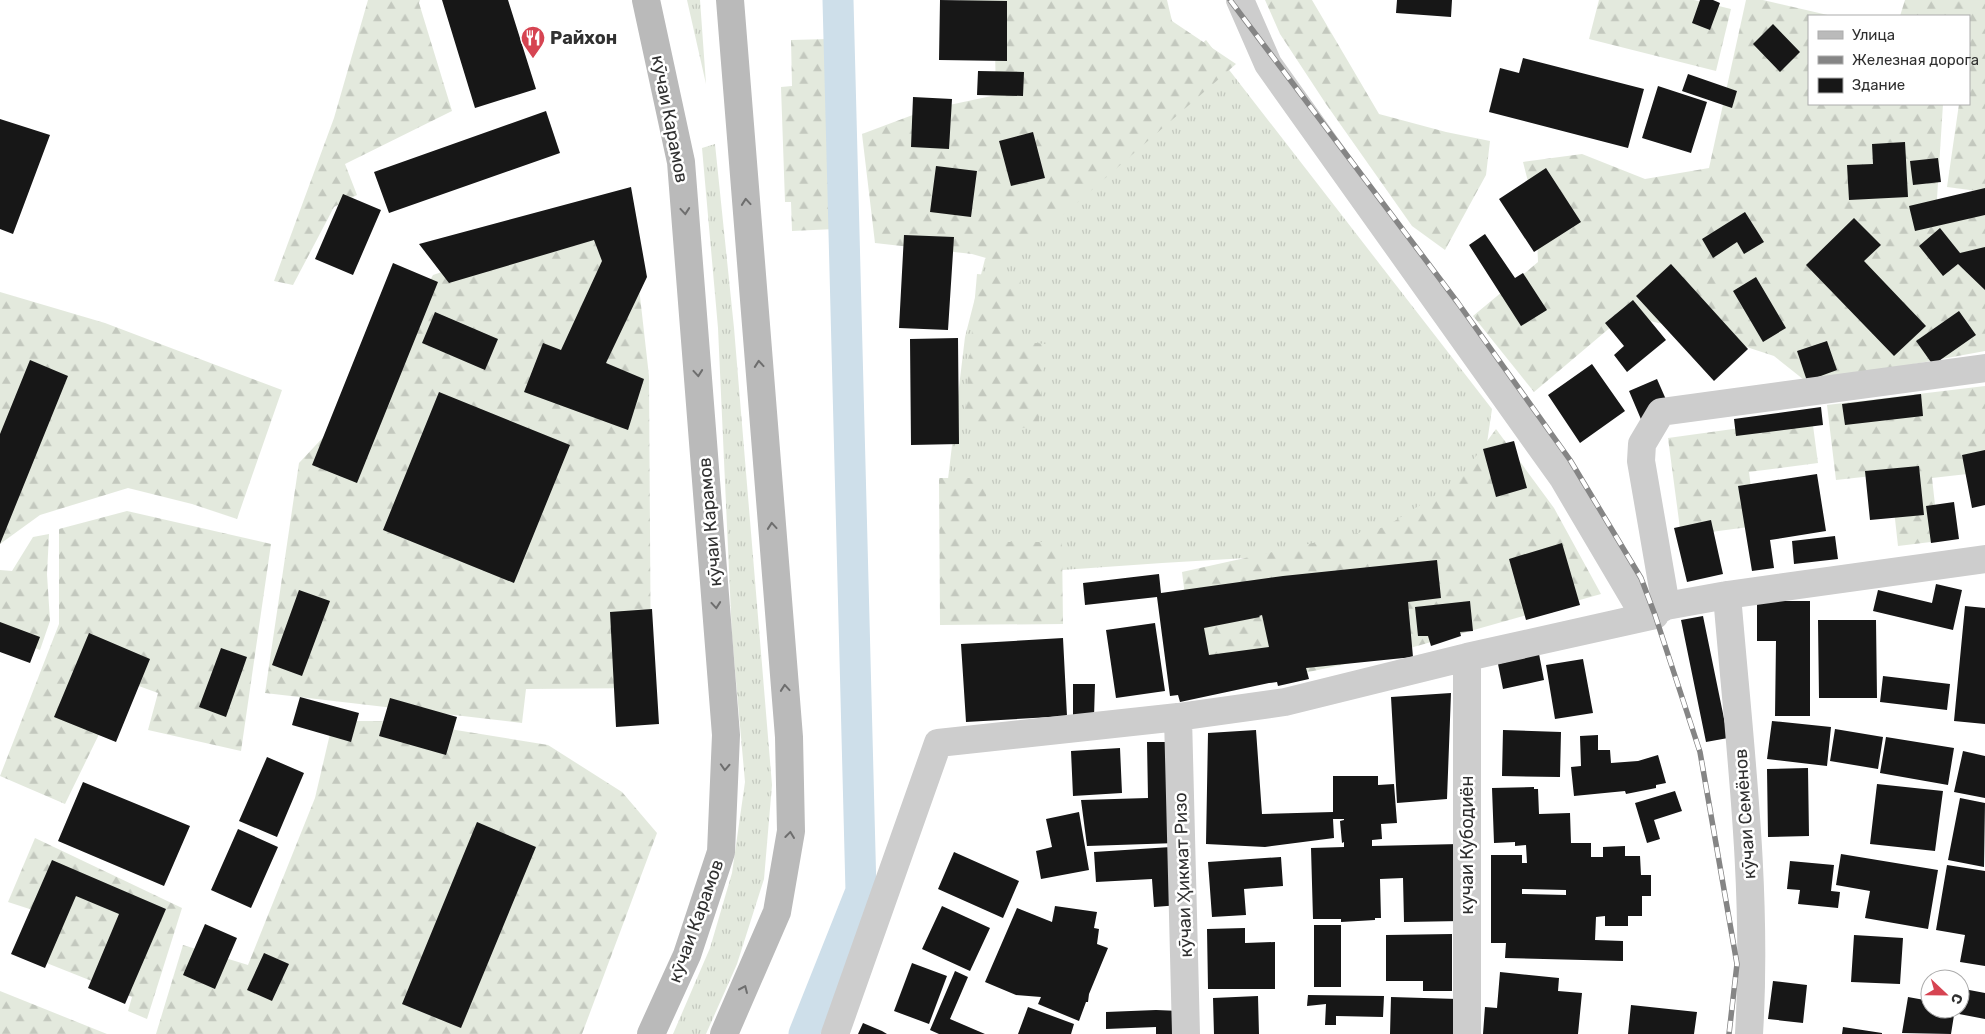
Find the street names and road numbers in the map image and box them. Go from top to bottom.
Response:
street label: кӯчаи Карамов [647,53,693,185]
street label: кӯчаи Карамов [693,457,727,587]
street label: кӯчаи Семёнов [1729,748,1761,880]
street label: кучаи Кубодиён [1456,776,1478,914]
street label: кӯчаи Ҳикмат Ризо [1169,792,1197,958]
street label: кӯчаи Карамов [664,856,728,986]

